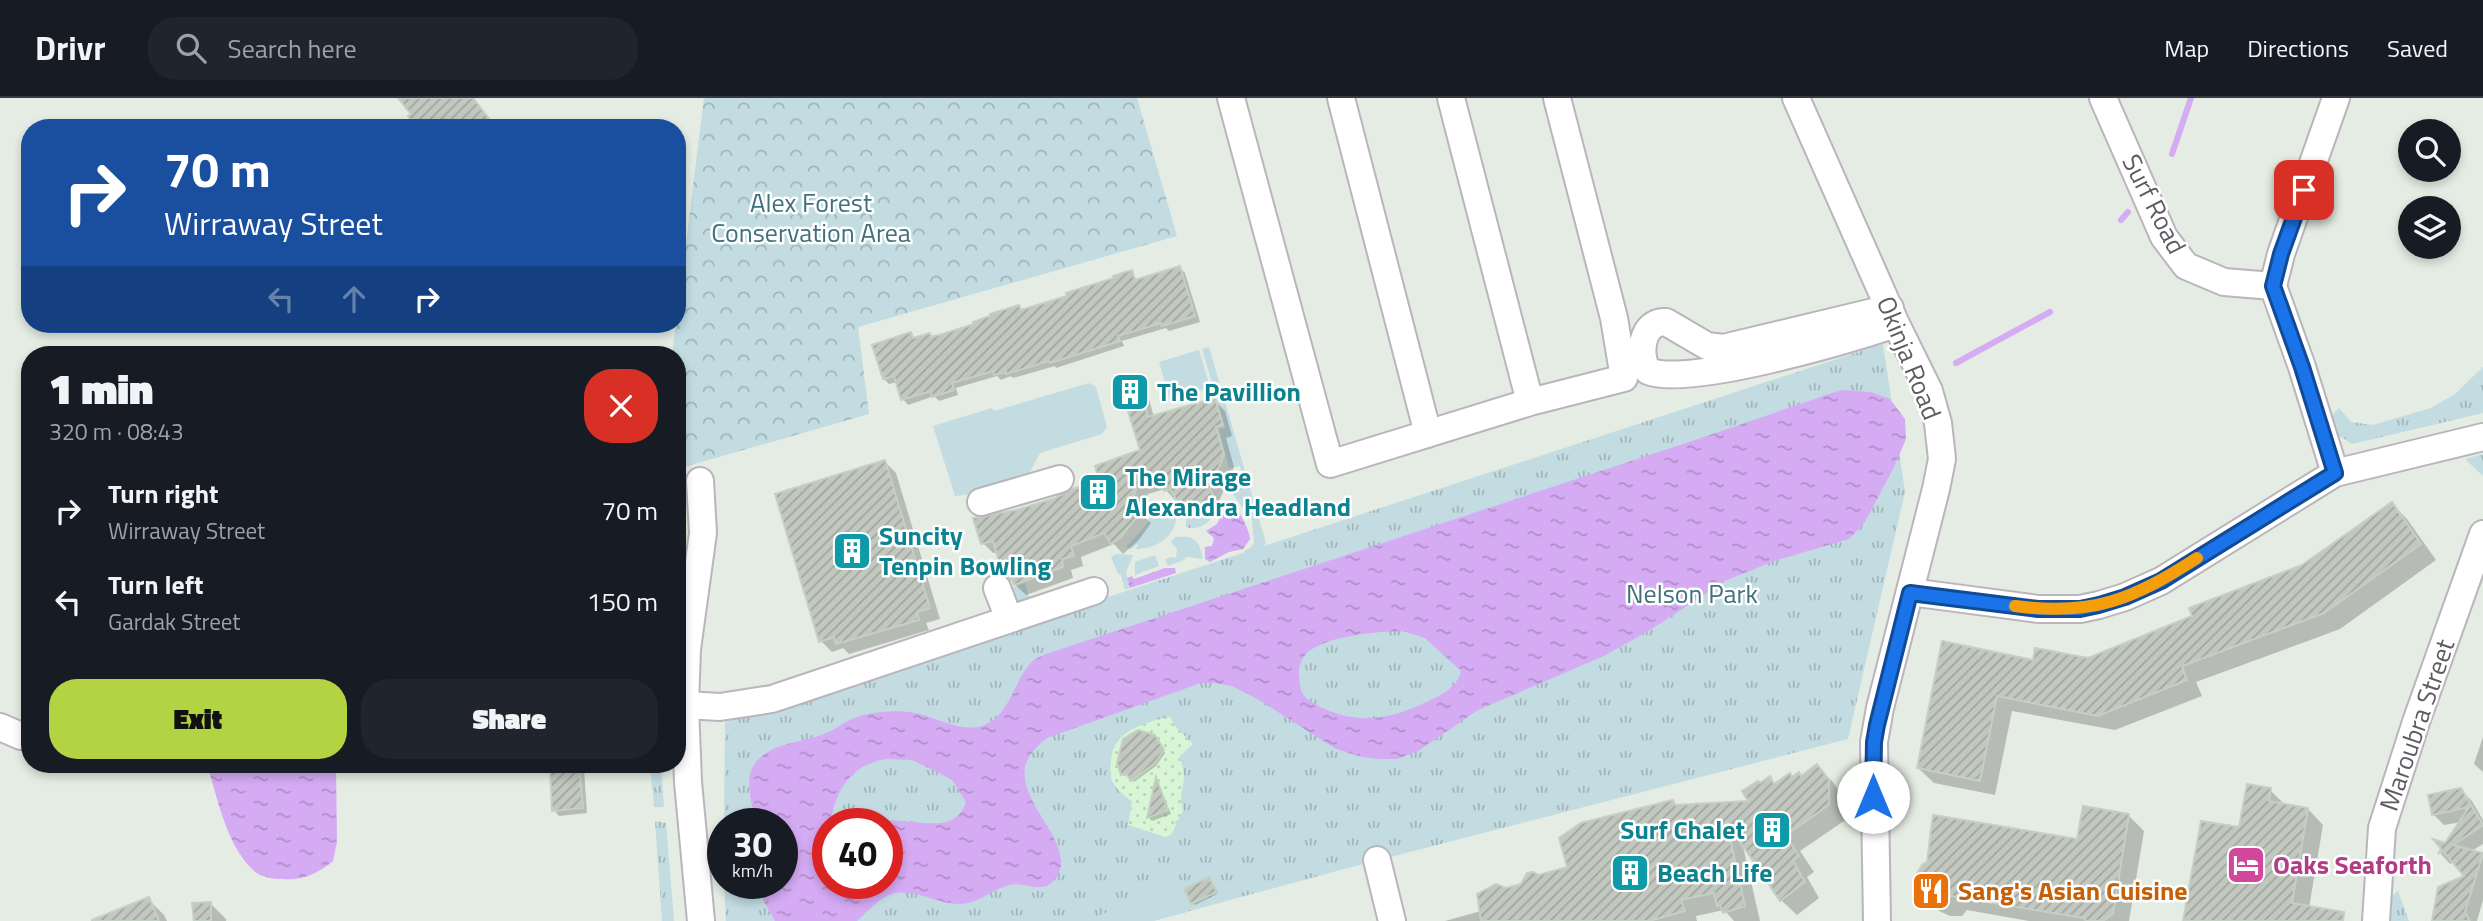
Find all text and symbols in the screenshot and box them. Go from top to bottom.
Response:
search box [148,17,638,80]
text: Drivr [35,23,106,73]
icon: search [172,29,210,67]
text: Search here [228,29,357,68]
text: Map [2164,30,2209,66]
text: Directions [2247,30,2349,66]
text: Saved [2387,30,2448,66]
map controls [2398,119,2461,259]
button: search [2398,119,2461,182]
text: 70 m [164,131,271,206]
icon: right [49,147,140,238]
street label: Surf Road [2113,147,2196,261]
pin [2274,160,2334,220]
icon: arrive [2285,171,2323,209]
park label: Alex Forest Conservation Area [711,183,911,252]
button: layers [2398,196,2461,259]
text: Wirraway Street [164,199,383,247]
icon: left [262,280,300,318]
icon: ahead [335,280,373,318]
icon: right [408,280,446,318]
street label: Okinja Road [1867,290,1952,425]
text: 1 min [49,356,153,420]
button: close [584,369,658,443]
building icon: The Pavillion [1109,371,1151,413]
place label: The Pavillion [1157,372,1301,411]
text: 320 m · 08:43 [49,414,184,449]
place label: The Mirage Alexandra Headland [1125,457,1351,526]
building icon: The Mirage Alexandra Headland [1077,471,1119,513]
text: Turn right [108,474,219,513]
text: 70 m [601,491,658,530]
icon: right [49,492,87,530]
text: Wirraway Street [108,513,265,548]
place label: Suncity Tenpin Bowling [879,516,1051,585]
building icon: Suncity Tenpin Bowling [831,530,873,572]
text: Turn left [108,565,203,604]
park label: Nelson Park [1626,574,1758,613]
text: 150 m [587,582,658,621]
icon: left [49,583,87,621]
text: Gardak Street [108,604,240,639]
street label: Maroubra Street [2369,634,2464,816]
button: Exit [49,679,347,759]
button: Share [361,679,658,759]
position arrow [1836,760,1910,834]
speed limit sign: 40 [812,808,903,899]
building icon: Surf Chalet [1751,809,1793,851]
place label: Surf Chalet [1620,810,1745,849]
text: 30 [733,817,772,871]
hotel icon: Oaks Seaforth [2225,844,2267,886]
place label: Oaks Seaforth [2273,845,2432,884]
building icon: Beach Life [1609,852,1651,894]
place label: Beach Life [1657,853,1773,892]
text: km/h [732,857,773,884]
restaurant icon: Sang's Asian Cuisine [1910,870,1952,912]
place label: Sang's Asian Cuisine [1958,871,2188,910]

